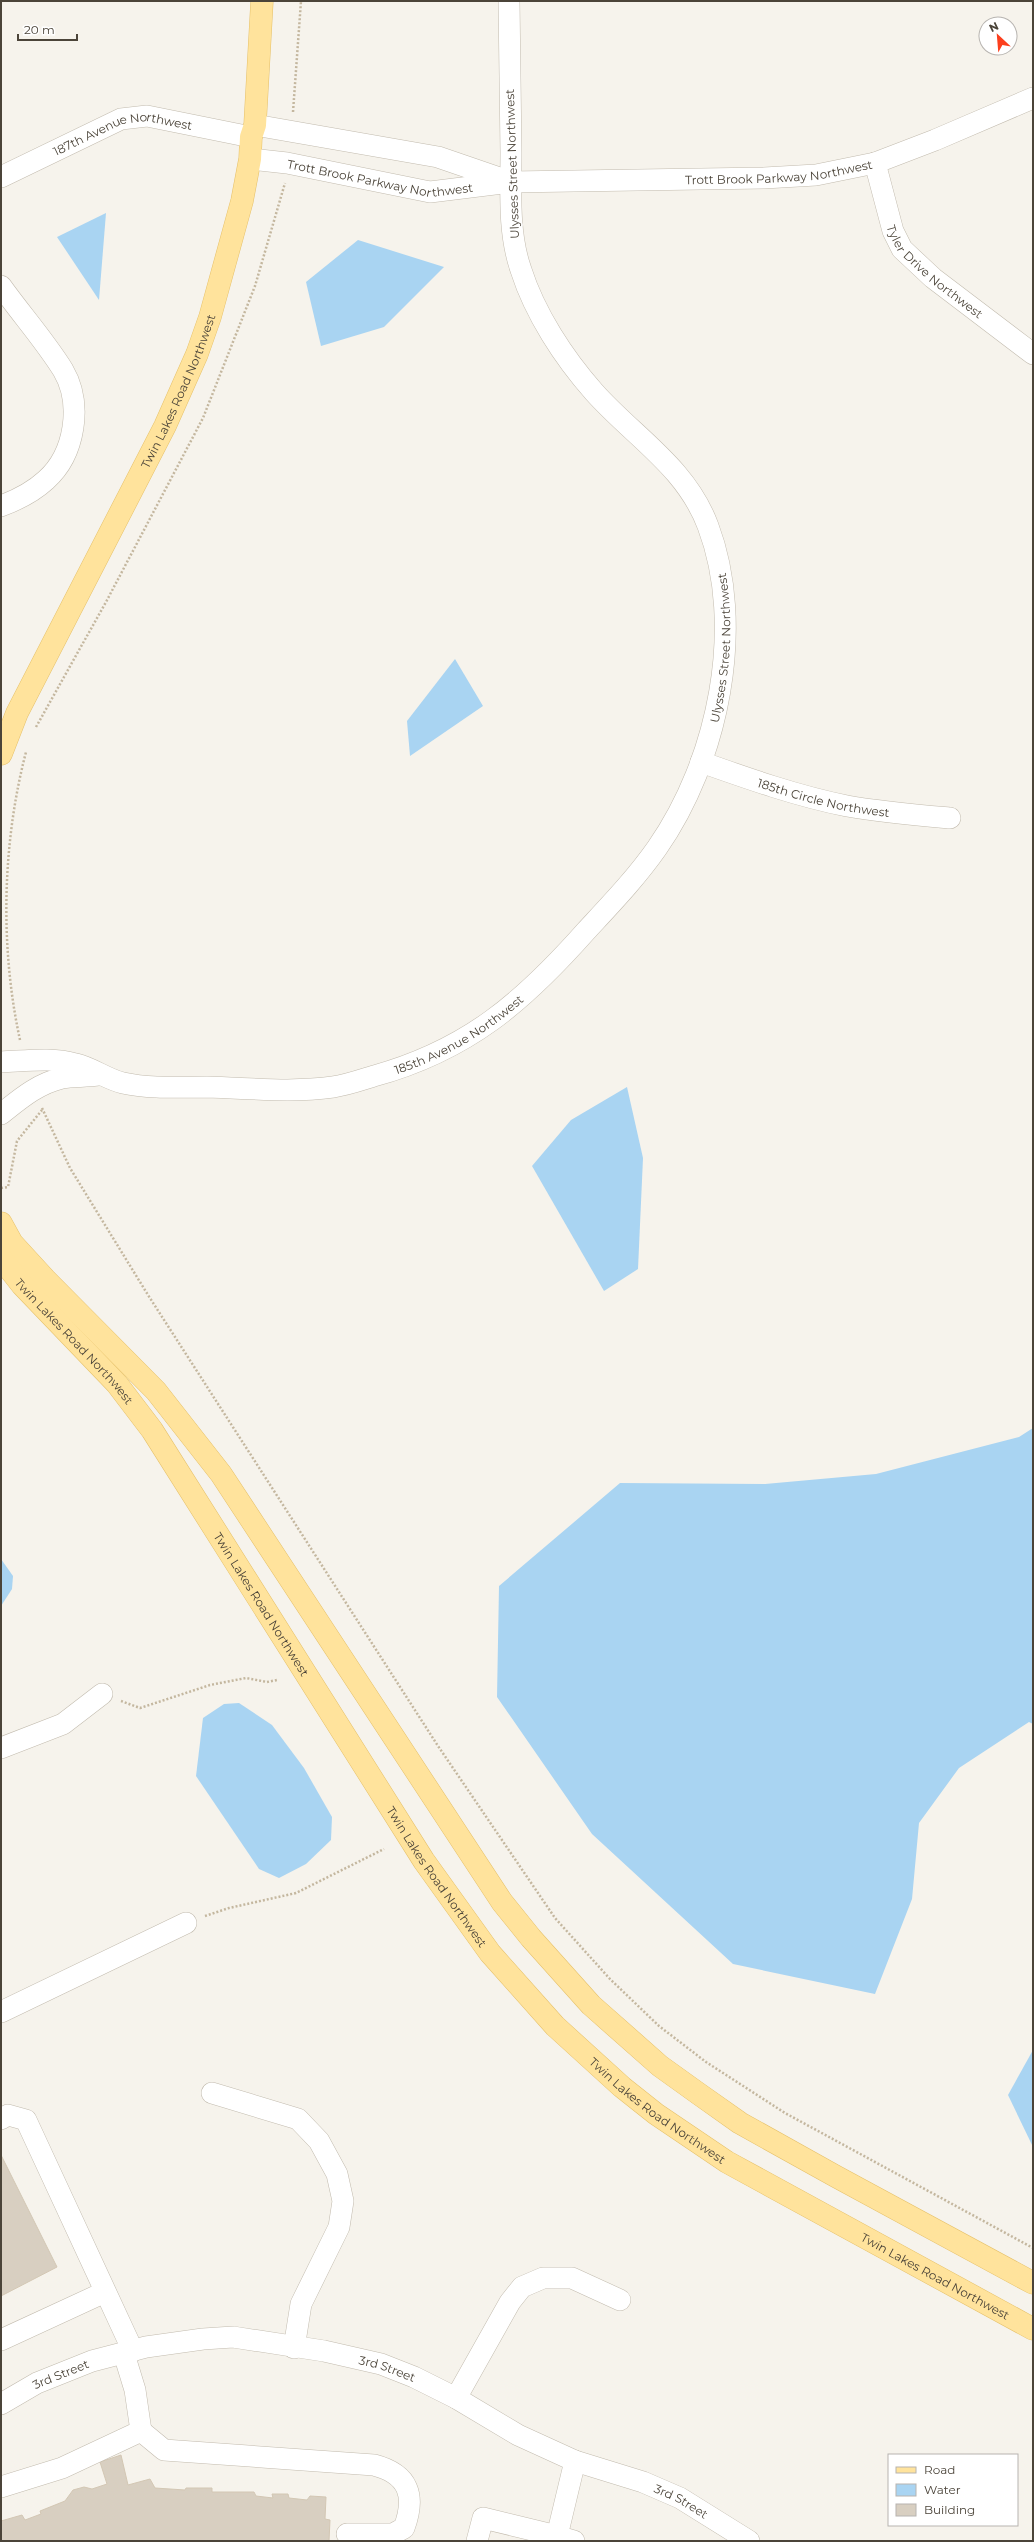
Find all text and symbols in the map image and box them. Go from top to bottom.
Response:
scale bar [18,16,77,42]
north arrow [978,16,1018,56]
text: N [987,19,1001,35]
text: 20 m [24,22,55,37]
street label: Ulysses Street Northwest [502,89,522,239]
street label: 187th Avenue Northwest [50,109,194,158]
street label: Trott Brook Parkway Northwest [286,156,474,200]
street label: Trott Brook Parkway Northwest [685,156,874,187]
street label: Tyler Drive Northwest [884,223,986,321]
street label: Twin Lakes Road Northwest [137,312,218,471]
street label: Ulysses Street Northwest [706,572,733,724]
street label: 185th Circle Northwest [756,775,891,820]
street label: 185th Avenue Northwest [392,991,526,1077]
street label: Twin Lakes Road Northwest [12,1275,137,1407]
street label: Twin Lakes Road Northwest [211,1529,313,1679]
street label: Twin Lakes Road Northwest [384,1803,491,1950]
street label: Twin Lakes Road Northwest [587,2054,729,2167]
street label: Twin Lakes Road Northwest [859,2229,1012,2322]
street label: 3rd Street [358,2352,418,2384]
street label: 3rd Street [30,2356,91,2392]
legend [888,2454,1018,2526]
text: Road [924,2462,955,2477]
street label: 3rd Street [652,2480,711,2521]
text: Water [924,2482,961,2497]
text: Building [924,2502,975,2517]

